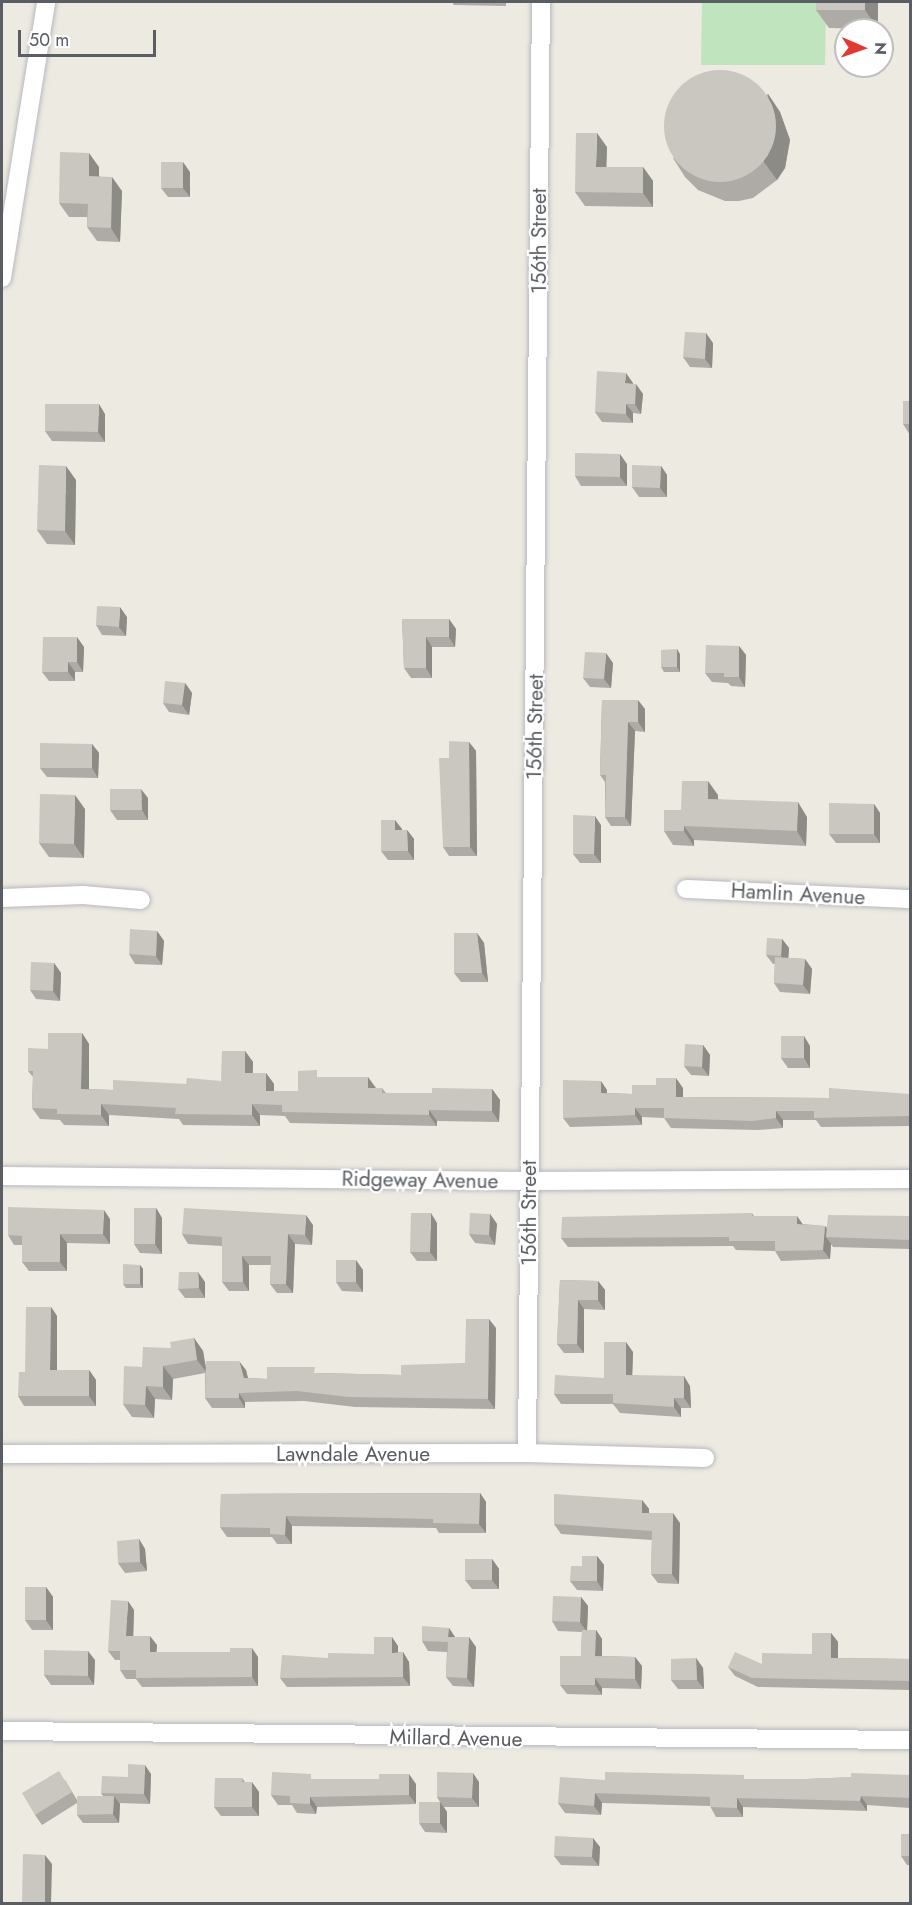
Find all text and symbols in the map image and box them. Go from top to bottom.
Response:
scale bar [21,18,159,56]
north arrow [834,18,894,78]
text: 50 m [29,27,69,53]
text: N [869,42,892,55]
street label: 156th Street [526,188,552,294]
street label: 156th Street [521,674,549,780]
street label: Hamlin Avenue [730,878,866,910]
street label: 156th Street [516,1160,542,1266]
street label: Ridgeway Avenue [341,1166,499,1194]
street label: Lawndale Avenue [276,1441,430,1467]
street label: Millard Avenue [389,1724,523,1752]

